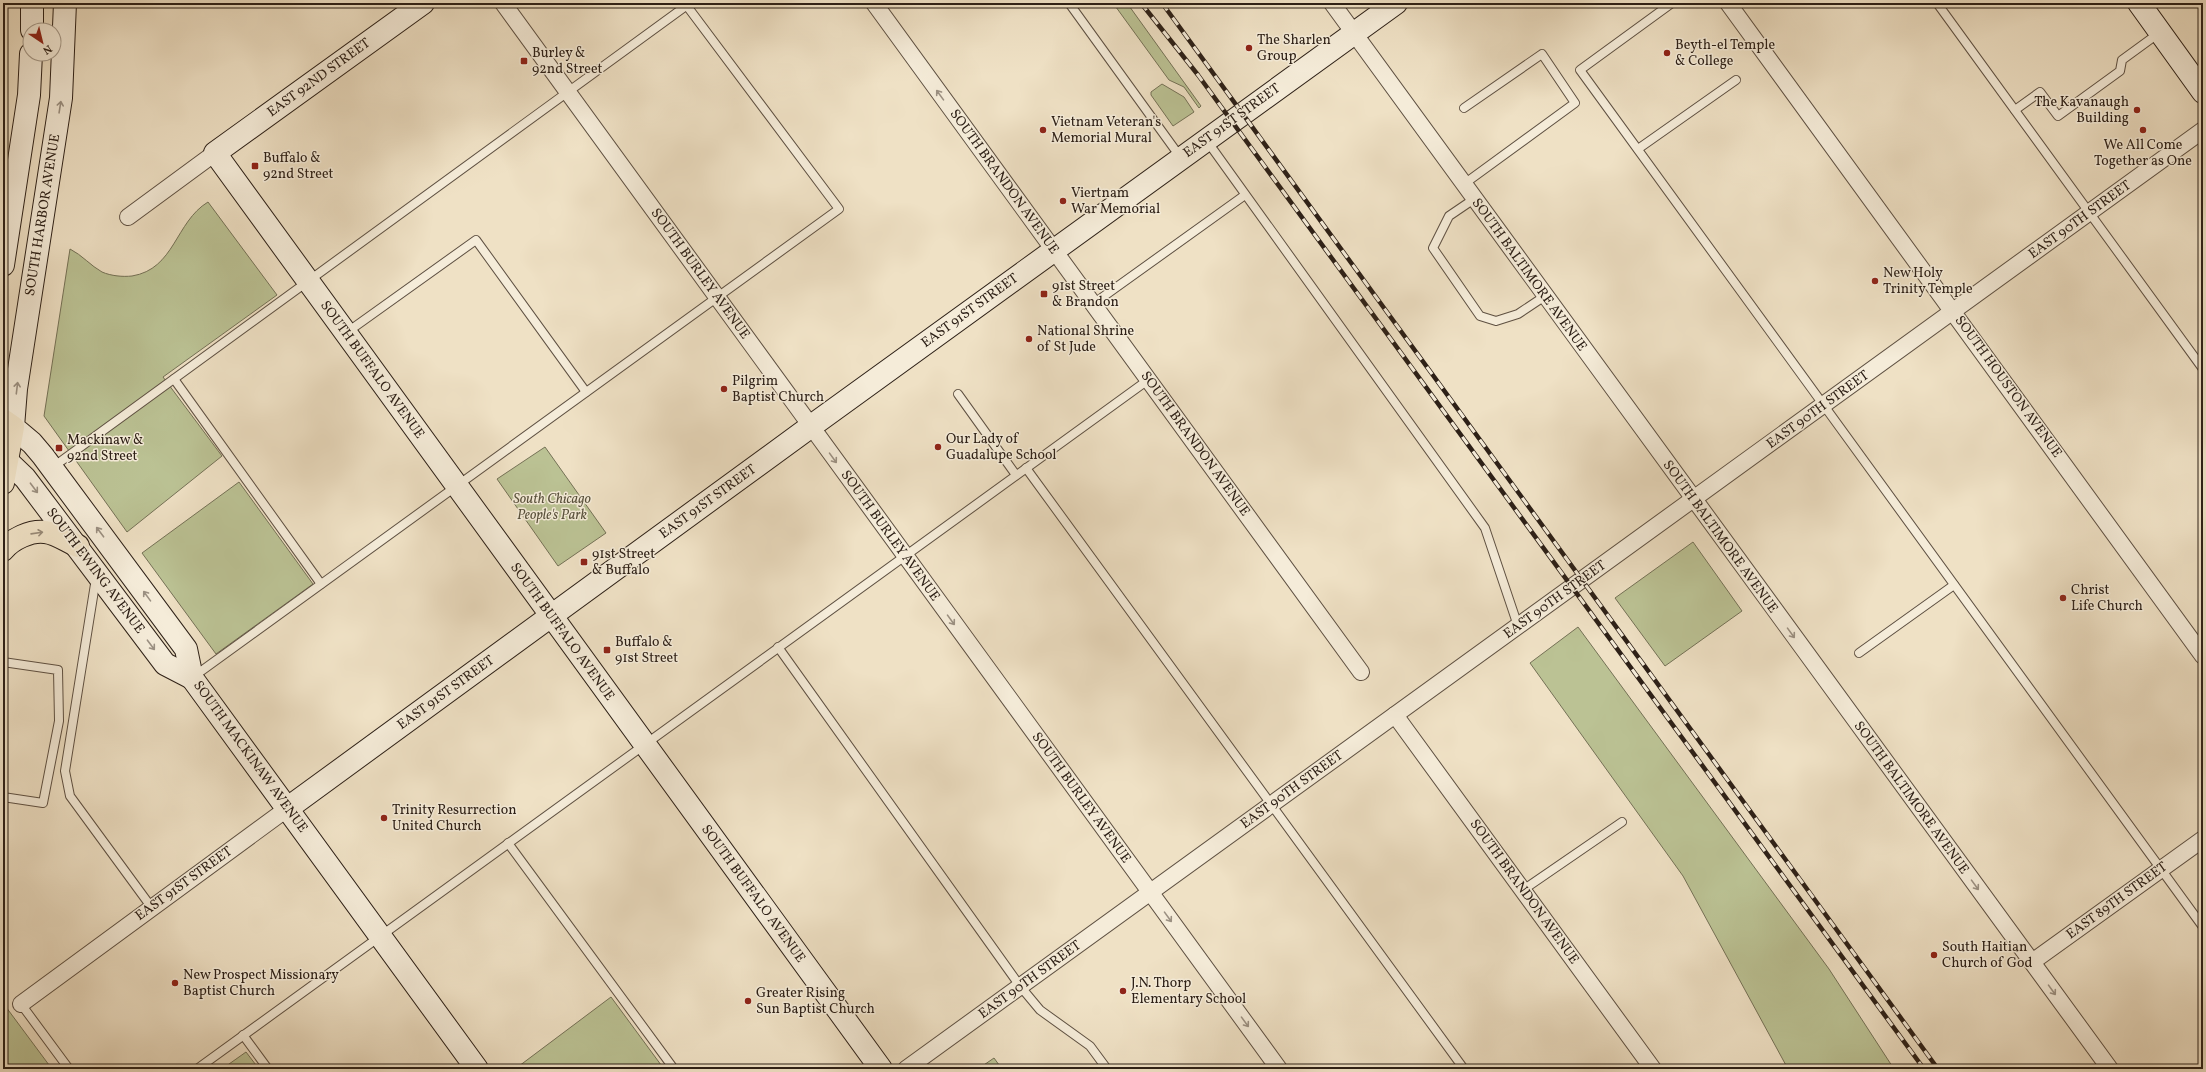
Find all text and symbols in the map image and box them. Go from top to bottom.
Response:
north arrow [22,22,62,62]
place label: The Sharlen Group [1257,31,1331,66]
street label: EAST 92ND STREET [264,34,374,122]
place label: Beyth-el Temple & College [1675,36,1775,71]
text: N [39,41,54,57]
marker: The Sharlen Group [1244,43,1254,53]
place label: Burley & 92nd Street [532,44,603,79]
marker: Beyth-el Temple & College [1662,48,1672,58]
marker: Burley & 92nd Street [519,56,529,66]
street label: EAST 91ST STREET [1180,79,1284,163]
one-way arrow [936,89,944,100]
place label: The Kavanaugh Building [2034,93,2129,128]
one-way arrow [56,101,64,114]
marker: The Kavanaugh Building [2132,105,2142,115]
street label: SOUTH BRANDON AVENUE [945,106,1063,258]
place label: Vietnam Veteran's Memorial Mural [1051,113,1161,148]
marker: Vietnam Veteran's Memorial Mural [1038,125,1048,135]
marker: We All Come Together as One [2138,125,2148,135]
street label: SOUTH HARBOR AVENUE [21,133,65,297]
place label: We All Come Together as One [2094,136,2192,171]
place label: Buffalo & 92nd Street [263,149,334,184]
marker: Buffalo & 92nd Street [250,161,260,171]
street label: EAST 90TH STREET [2025,176,2135,264]
place label: Viertnam War Memorial [1071,184,1160,219]
street label: SOUTH BALTIMORE AVENUE [1467,195,1591,355]
marker: Viertnam War Memorial [1058,196,1068,206]
street label: SOUTH BURLEY AVENUE [646,205,754,343]
place label: New Holy Trinity Temple [1883,264,1973,299]
street label: EAST 91ST STREET [918,269,1022,353]
marker: New Holy Trinity Temple [1870,276,1880,286]
place label: 91st Street & Brandon [1052,277,1119,312]
marker: 91st Street & Brandon [1039,289,1049,299]
street label: SOUTH BUFFALO AVENUE [315,297,429,443]
street label: SOUTH HOUSTON AVENUE [1950,312,2066,462]
place label: National Shrine of St Jude [1037,322,1135,357]
marker: National Shrine of St Jude [1024,334,1034,344]
street label: EAST 90TH STREET [1763,366,1873,454]
street label: SOUTH BRANDON AVENUE [1136,368,1254,520]
place label: Pilgrim Baptist Church [732,372,824,407]
one-way arrow [13,382,20,395]
marker: Pilgrim Baptist Church [719,384,729,394]
place label: Our Lady of Guadalupe School [946,430,1056,465]
place label: Mackinaw & 92nd Street [67,431,143,466]
marker: Our Lady of Guadalupe School [933,442,943,452]
marker: Mackinaw & 92nd Street [54,443,64,453]
one-way arrow [829,453,837,464]
street label: SOUTH BALTIMORE AVENUE [1658,457,1782,617]
street label: EAST 91ST STREET [656,460,760,544]
street label: SOUTH BURLEY AVENUE [836,467,944,605]
one-way arrow [29,483,38,494]
park label: South Chicago People's Park [513,490,591,525]
street label: SOUTH EWING AVENUE [41,504,149,638]
one-way arrow [96,526,104,537]
one-way arrow [30,529,43,537]
place label: 91st Street & Buffalo [592,545,655,580]
street label: EAST 90TH STREET [1500,556,1610,644]
marker: 91st Street & Buffalo [579,557,589,567]
street label: SOUTH BUFFALO AVENUE [505,559,619,705]
place label: Christ Life Church [2071,581,2143,616]
one-way arrow [143,591,152,602]
marker: Christ Life Church [2058,593,2068,603]
one-way arrow [947,614,955,625]
one-way arrow [1786,628,1795,639]
place label: Buffalo & 91st Street [615,633,678,668]
one-way arrow [147,639,155,650]
marker: Buffalo & 91st Street [602,645,612,655]
street label: EAST 91ST STREET [394,651,498,735]
street label: SOUTH MACKINAW AVENUE [188,677,312,837]
street label: SOUTH BALTIMORE AVENUE [1849,718,1973,878]
street label: SOUTH BURLEY AVENUE [1027,729,1135,867]
street label: EAST 90TH STREET [1237,746,1347,834]
place label: Trinity Resurrection United Church [392,801,517,836]
marker: Trinity Resurrection United Church [379,813,389,823]
street label: SOUTH BRANDON AVENUE [1465,816,1583,968]
street label: SOUTH BUFFALO AVENUE [696,821,810,967]
street label: EAST 91ST STREET [132,842,236,926]
street label: EAST 89TH STREET [2063,858,2171,944]
one-way arrow [1971,879,1979,890]
one-way arrow [1164,911,1172,922]
street label: EAST 90TH STREET [975,936,1085,1024]
place label: South Haitian Church of God [1942,938,2032,973]
marker: South Haitian Church of God [1929,950,1939,960]
place label: New Prospect Missionary Baptist Church [183,966,339,1001]
place label: J.N. Thorp Elementary School [1131,974,1246,1009]
marker: New Prospect Missionary Baptist Church [170,978,180,988]
place label: Greater Rising Sun Baptist Church [756,984,875,1019]
one-way arrow [2048,984,2056,995]
marker: J.N. Thorp Elementary School [1118,986,1128,996]
marker: Greater Rising Sun Baptist Church [743,996,753,1006]
one-way arrow [1241,1016,1249,1027]

